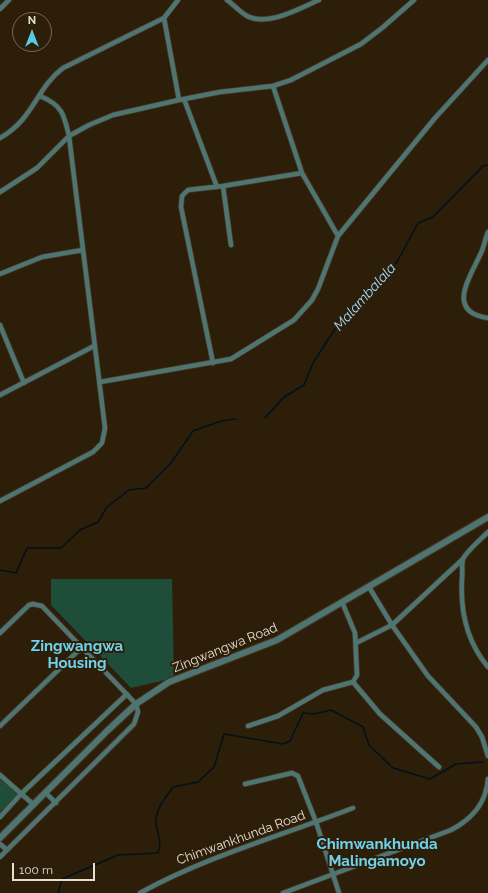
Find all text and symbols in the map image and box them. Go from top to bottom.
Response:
north arrow [12,12,52,52]
text: N [28,14,36,27]
water label: Malambalala [330,260,400,334]
street label: Zingwangwa Road [170,620,280,676]
district label: Zingwangwa Housing [31,637,123,672]
street label: Chimwankhunda Road [175,807,307,869]
district label: Chimwankhunda Malingamoyo [316,835,438,870]
scale bar [14,855,97,881]
text: 100 m [19,863,53,877]

